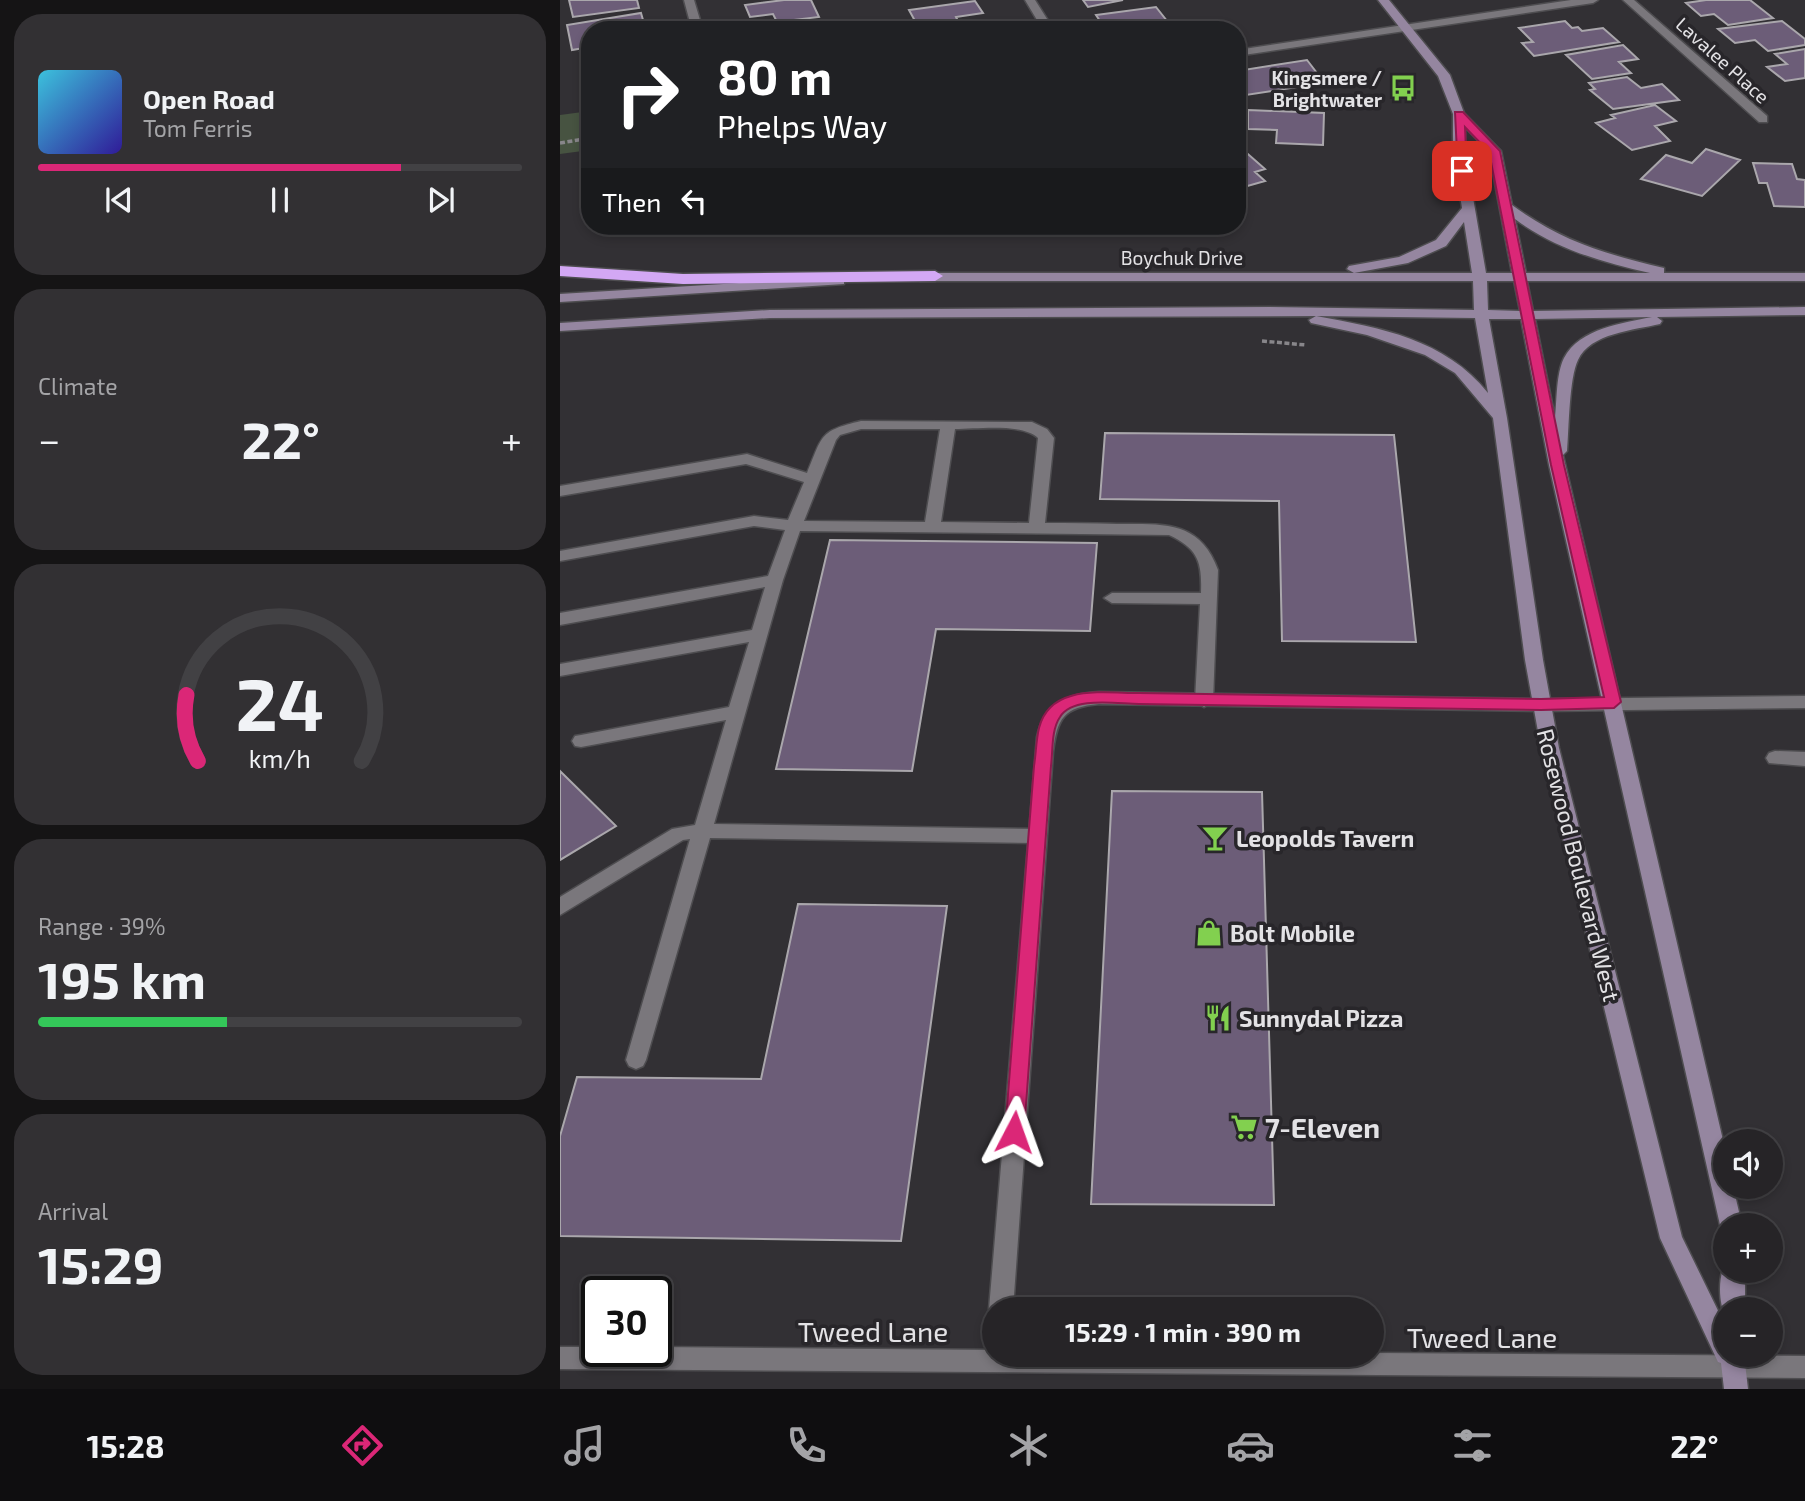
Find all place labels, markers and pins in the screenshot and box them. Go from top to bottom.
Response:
place label: Kingsmere / Brightwater [1271,66,1382,111]
bus stop icon: Kingsmere / Brightwater [1388,73,1418,103]
pin [1432,141,1492,201]
bar icon: Leopolds Tavern [1200,823,1230,853]
place label: Leopolds Tavern [1236,824,1414,852]
shop icon: Bolt Mobile [1194,918,1224,948]
place label: Bolt Mobile [1230,919,1355,947]
restaurant icon: Sunnydal Pizza [1203,1003,1233,1033]
place label: Sunnydal Pizza [1239,1004,1403,1032]
place label: 7-Eleven [1265,1110,1380,1144]
supermarket icon: 7-Eleven [1229,1112,1259,1142]

